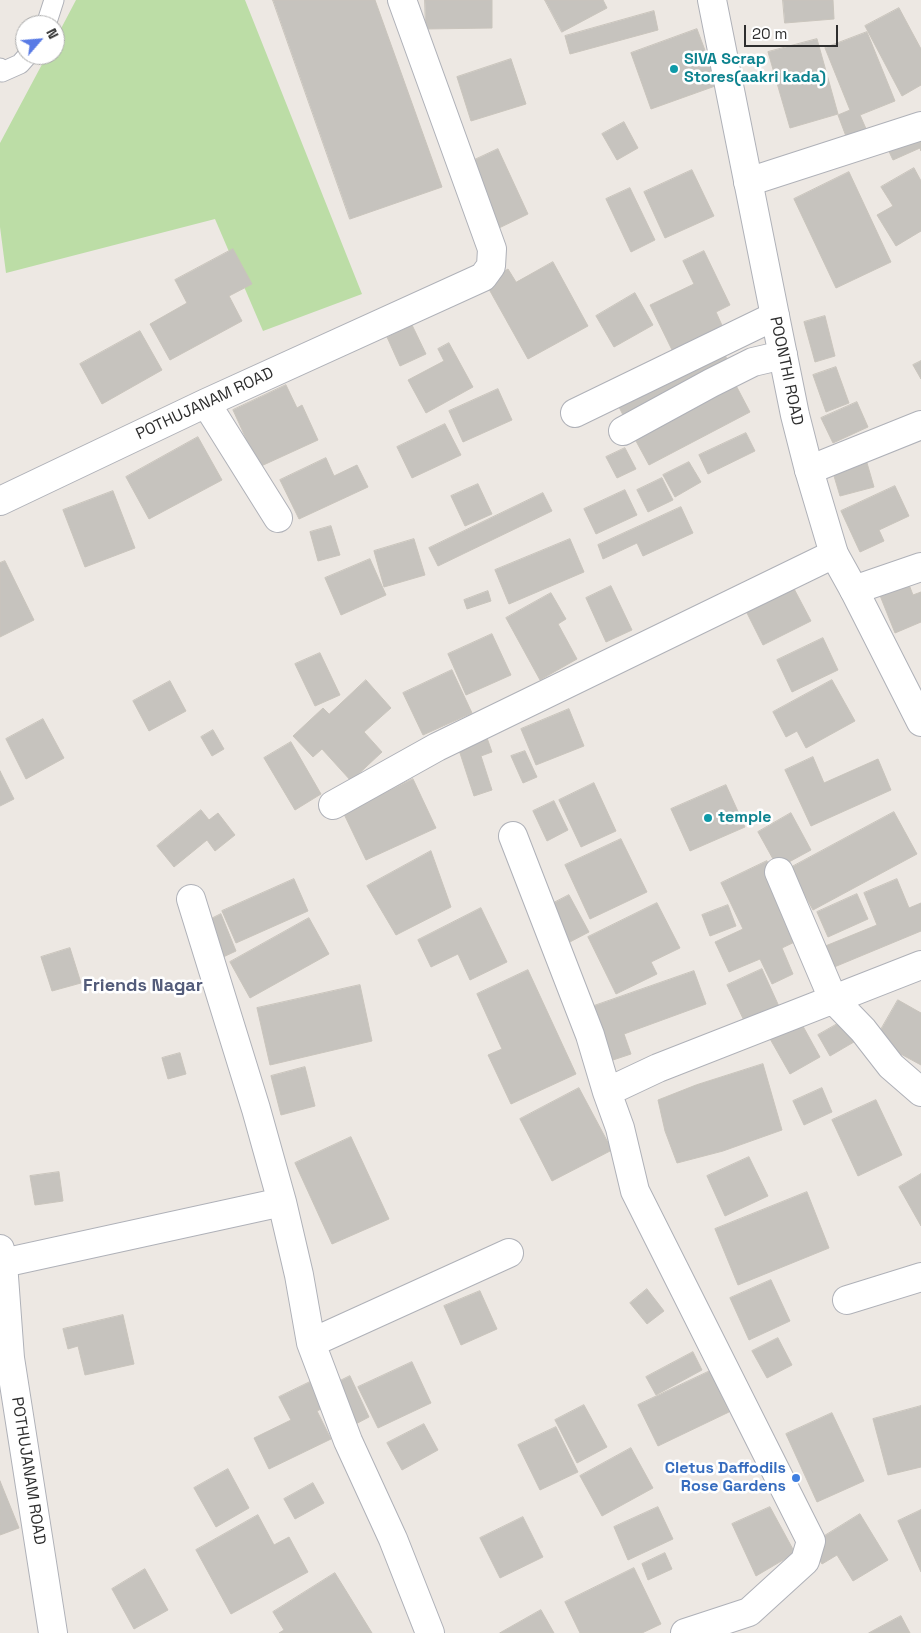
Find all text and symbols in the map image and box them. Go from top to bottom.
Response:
north arrow [15,15,65,65]
scale bar [746,15,840,47]
text: 20 m [752,24,787,43]
text: N [42,25,63,42]
place label: SIVA Scrap Stores(aakri kada) [684,50,826,88]
marker: SIVA Scrap Stores(aakri kada) [668,63,680,75]
street label: POONTHI ROAD [765,315,807,427]
street label: POTHUJANAM ROAD [133,364,277,444]
place label: temple [718,808,772,828]
marker: temple [702,812,714,824]
district label: Friends Nagar [83,975,203,997]
street label: POTHUJANAM ROAD [7,1396,49,1546]
place label: Cletus Daffodils Rose Gardens [665,1459,786,1497]
marker: Cletus Daffodils Rose Gardens [790,1472,802,1484]

